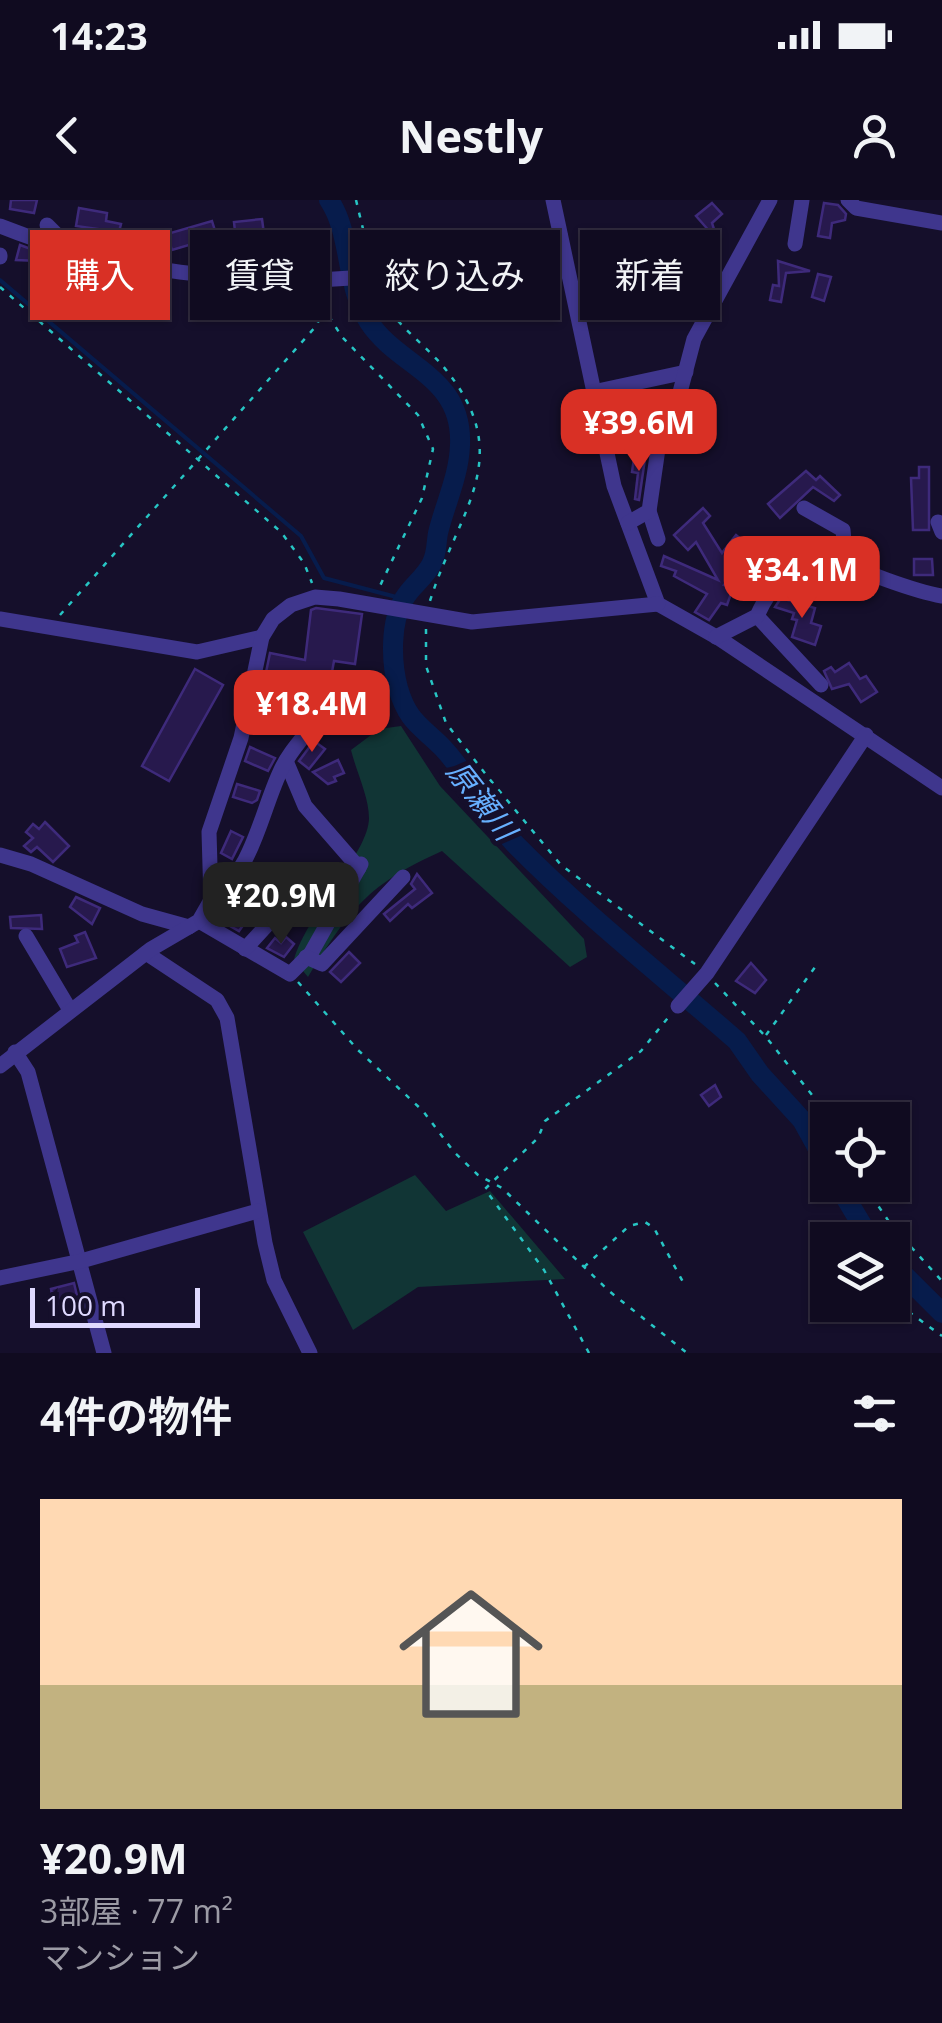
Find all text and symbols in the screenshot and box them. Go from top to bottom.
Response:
text: 14:23 [50,9,148,61]
text: Nestly [399,105,543,166]
icon: back [40,108,95,163]
icon: person [847,108,902,163]
chip: 購入 [30,230,170,320]
chip: 賃貸 [190,230,330,320]
chip: 絞り込み [350,230,560,320]
chip: 新着 [580,230,720,320]
pin: ¥39.6M [558,389,720,474]
text: ¥39.6M [583,400,695,443]
pin: ¥34.1M [721,536,883,621]
text: ¥34.1M [746,547,858,590]
pin: ¥18.4M [231,670,393,755]
text: ¥18.4M [256,681,368,724]
water label: 原瀬川 [438,752,528,850]
pin: ¥20.9M [200,862,362,947]
text: ¥20.9M [225,873,337,916]
map controls [810,1102,910,1322]
button: locate [810,1102,910,1202]
button: layers [810,1222,910,1322]
scale bar [30,1283,200,1328]
text: 100 m [45,1286,126,1324]
icon: filters [847,1386,902,1441]
text: 4件の物件 [40,1387,232,1444]
icon: home [381,1564,561,1744]
text: ¥20.9M [40,1829,188,1886]
text: 3部屋 · 77 m² [40,1889,233,1932]
text: マンション [40,1935,200,1978]

